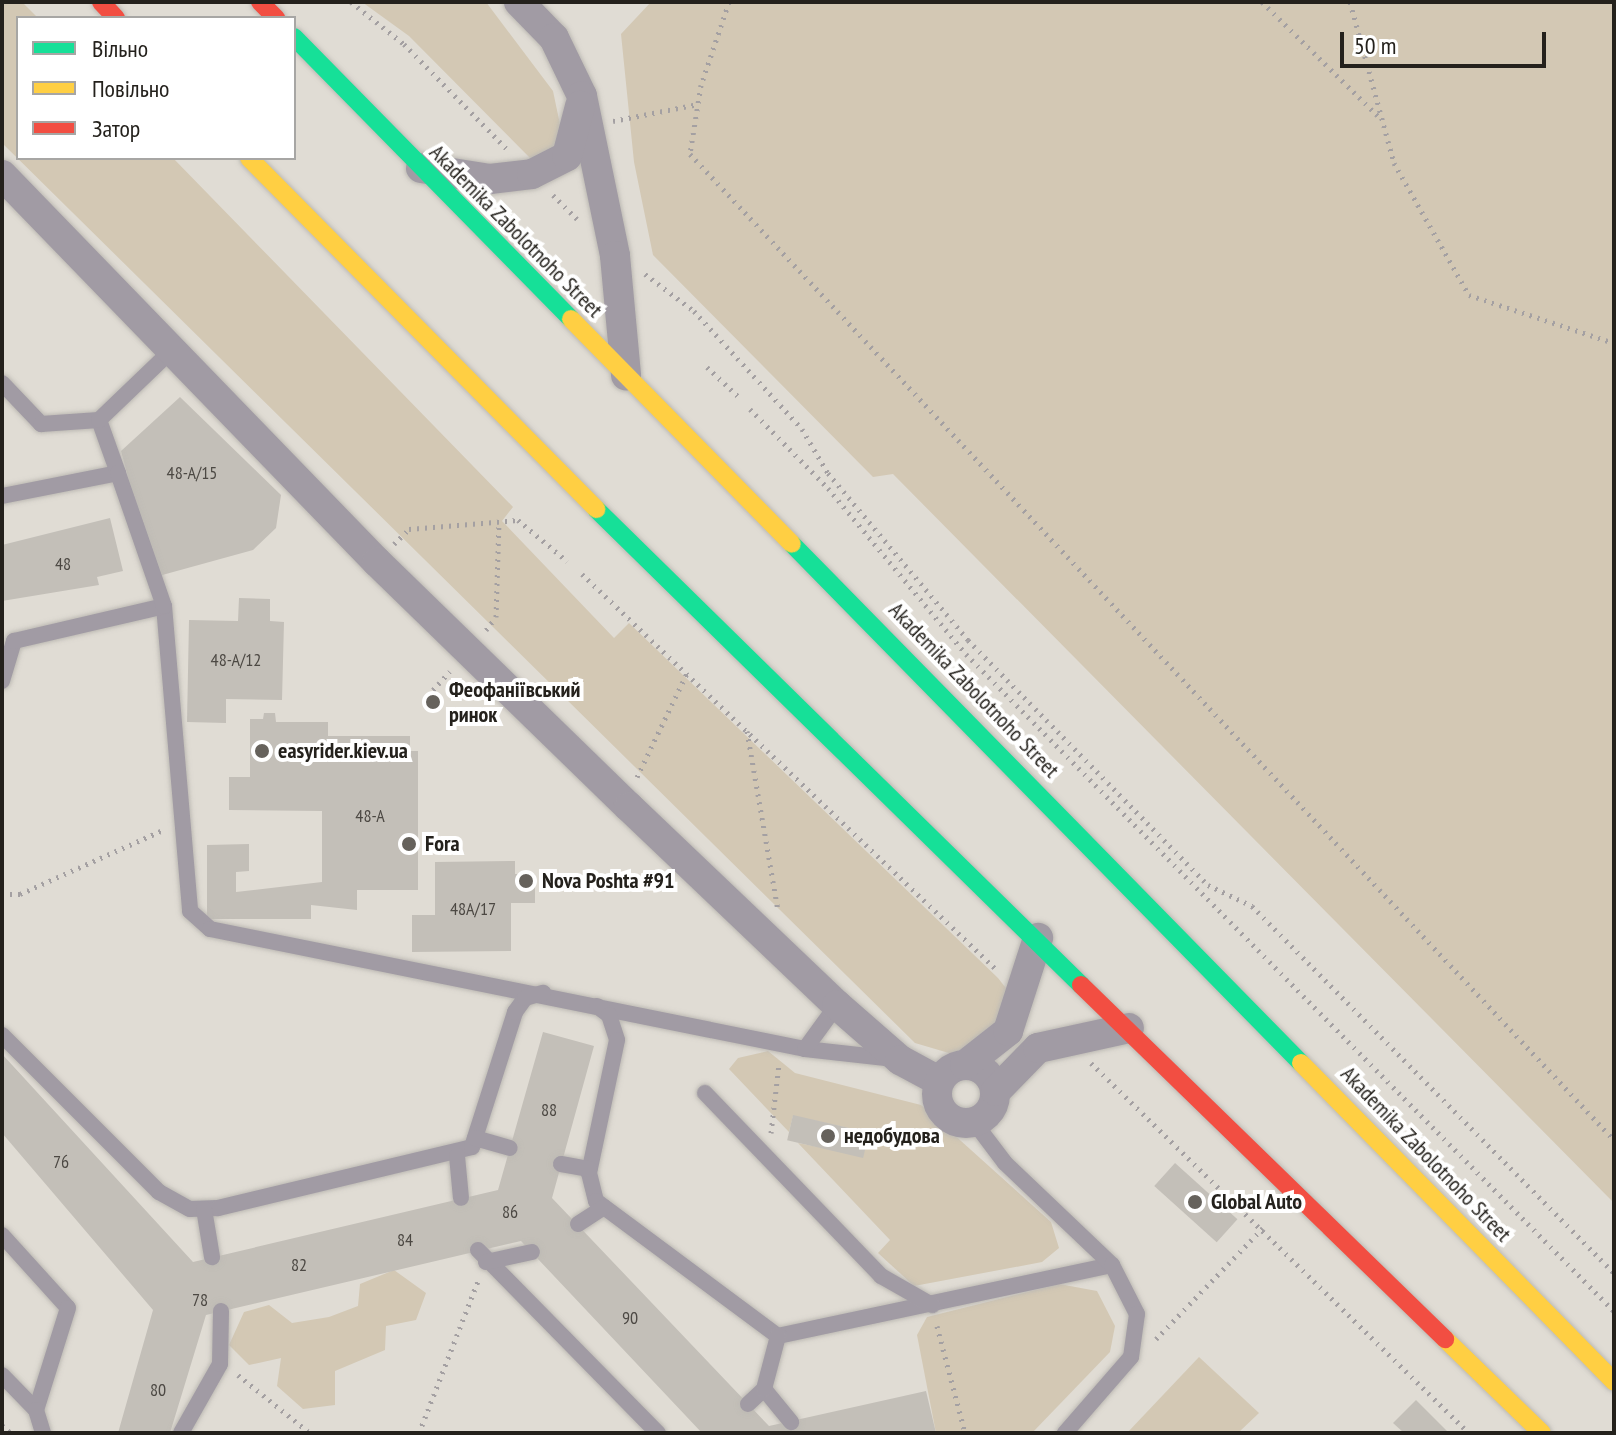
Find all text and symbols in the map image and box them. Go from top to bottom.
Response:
legend [16,16,296,160]
scale bar [1344,16,1550,66]
text: 50 m [1354,30,1396,61]
text: Вільно [92,33,148,64]
text: Повільно [92,73,169,104]
text: Затор [92,113,140,144]
street label: Akademika Zabolotnoho Street [424,139,608,323]
house number: 48-А/15 [167,462,217,484]
house number: 48 [55,553,71,575]
street label: Akademika Zabolotnoho Street [883,597,1065,783]
house number: 48-А/12 [211,649,261,671]
place label: Феофаніївський ринок [449,676,580,728]
marker: Феофаніївський ринок [424,693,442,711]
place label: easyrider.kiev.ua [278,738,408,764]
marker: easyrider.kiev.ua [253,742,271,760]
house number: 48-А [355,805,385,827]
place label: Fora [425,831,460,857]
marker: Fora [400,835,418,853]
place label: Nova Poshta #91 [542,868,675,894]
marker: Nova Poshta #91 [517,872,535,890]
house number: 48А/17 [450,898,496,920]
street label: Akademika Zabolotnoho Street [1335,1061,1517,1247]
house number: 88 [541,1099,557,1121]
place label: недобудова [844,1123,940,1149]
marker: недобудова [819,1127,837,1145]
house number: 76 [53,1151,69,1173]
place label: Global Auto [1211,1189,1303,1215]
marker: Global Auto [1186,1193,1204,1211]
house number: 86 [502,1201,518,1223]
house number: 84 [397,1229,413,1251]
house number: 82 [291,1254,307,1276]
house number: 78 [192,1289,208,1311]
house number: 90 [622,1307,638,1329]
house number: 80 [150,1379,166,1401]

